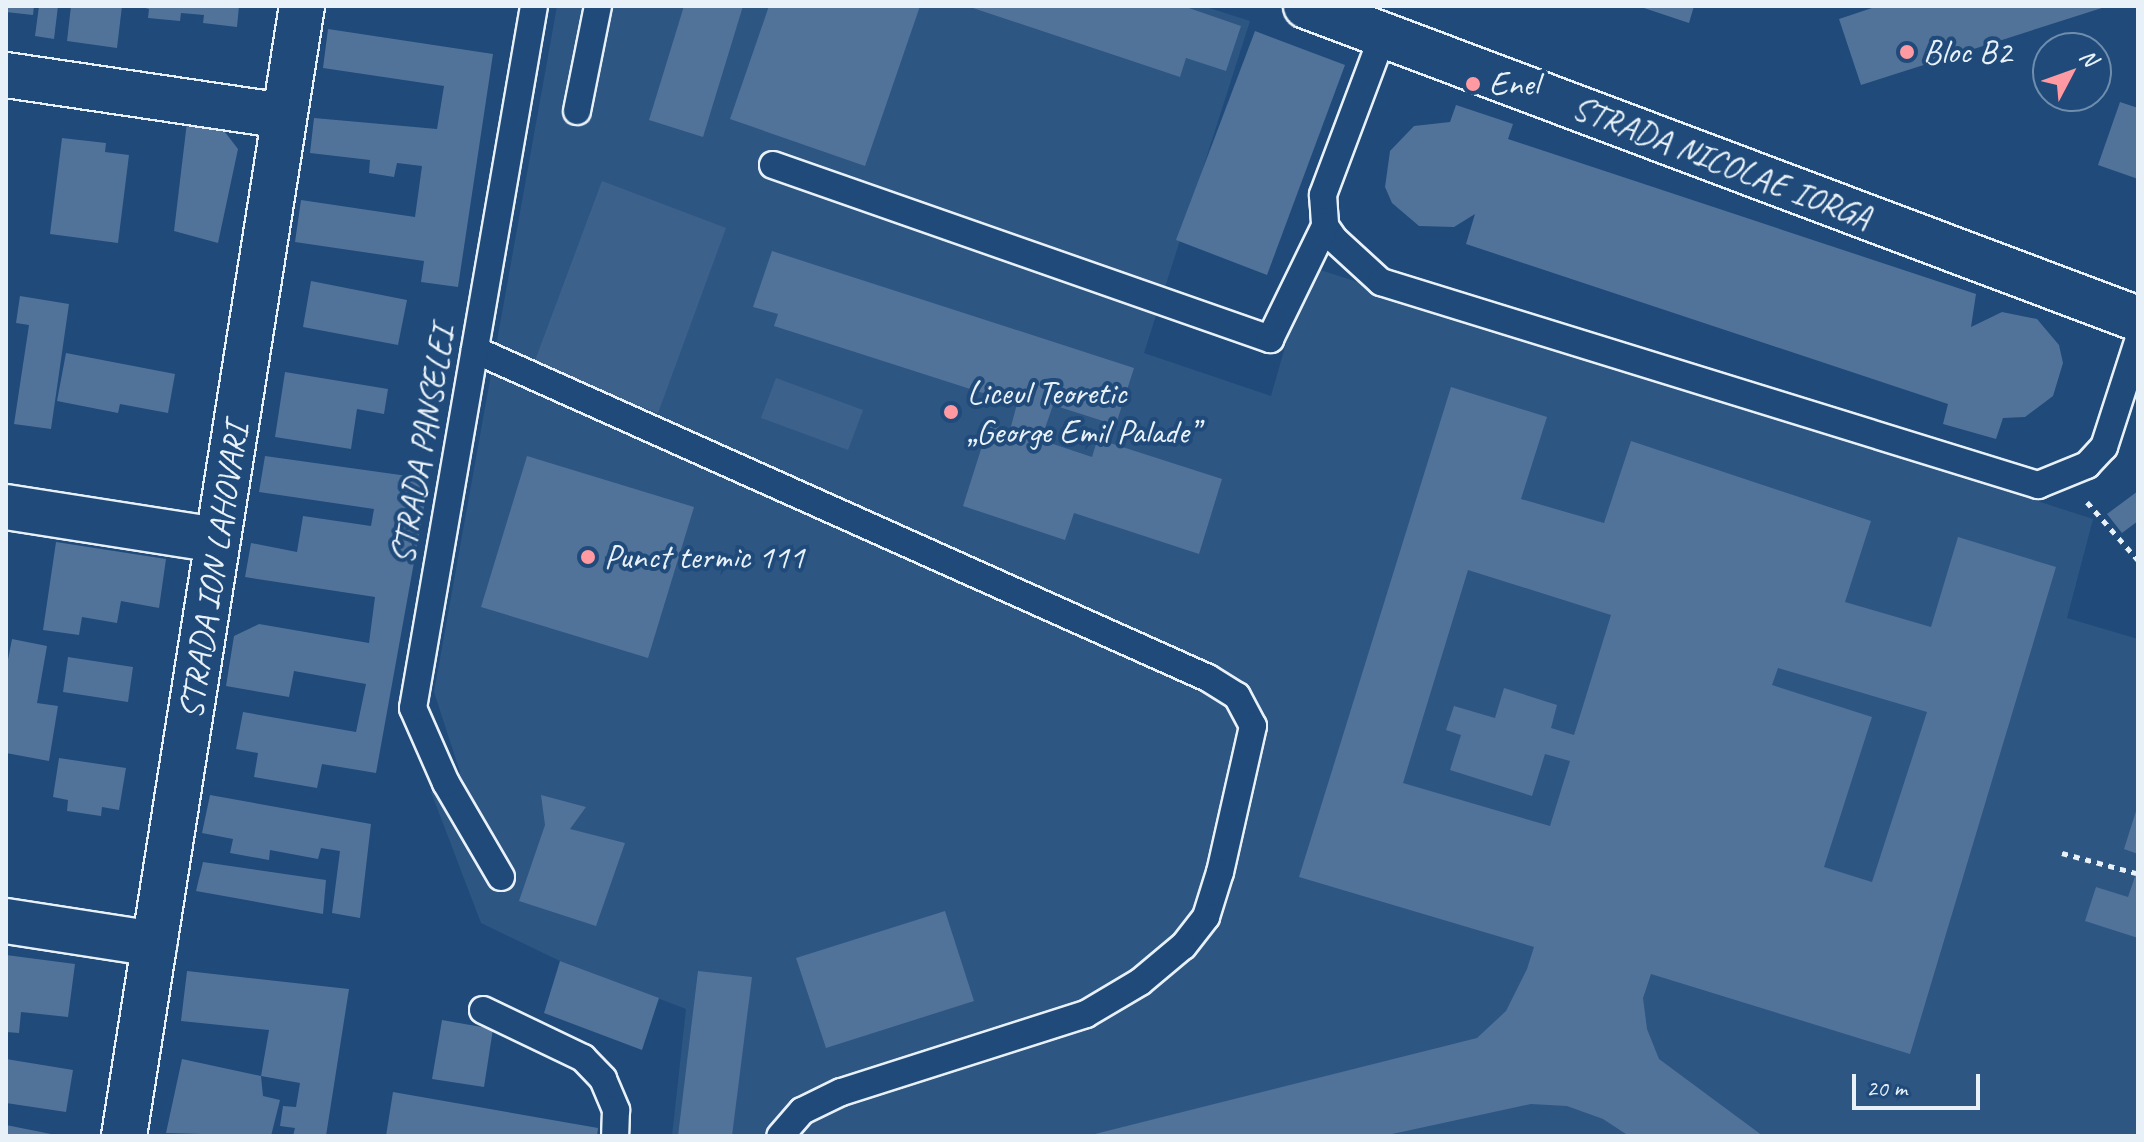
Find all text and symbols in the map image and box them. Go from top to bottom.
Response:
place label: Bloc B2 [1923,32,2012,72]
north arrow [2032,32,2112,112]
marker: Bloc B2 [1898,43,1916,61]
text: N [2074,43,2104,72]
place label: Enel [1489,64,1539,104]
marker: Enel [1464,75,1482,93]
street label: STRADA NICOLAE IORGA [1567,86,1877,238]
street label: STRADA PANSELEI [381,323,463,567]
place label: Liceul Teoretic „George Emil Palade” [967,372,1199,452]
marker: Liceul Teoretic „George Emil Palade” [942,403,960,421]
street label: STRADA ION LAHOVARI [169,419,257,723]
place label: Punct termic 111 [604,537,804,577]
marker: Punct termic 111 [579,548,597,566]
scale bar [1856,1058,1984,1108]
text: 20 m [1866,1073,1907,1103]

